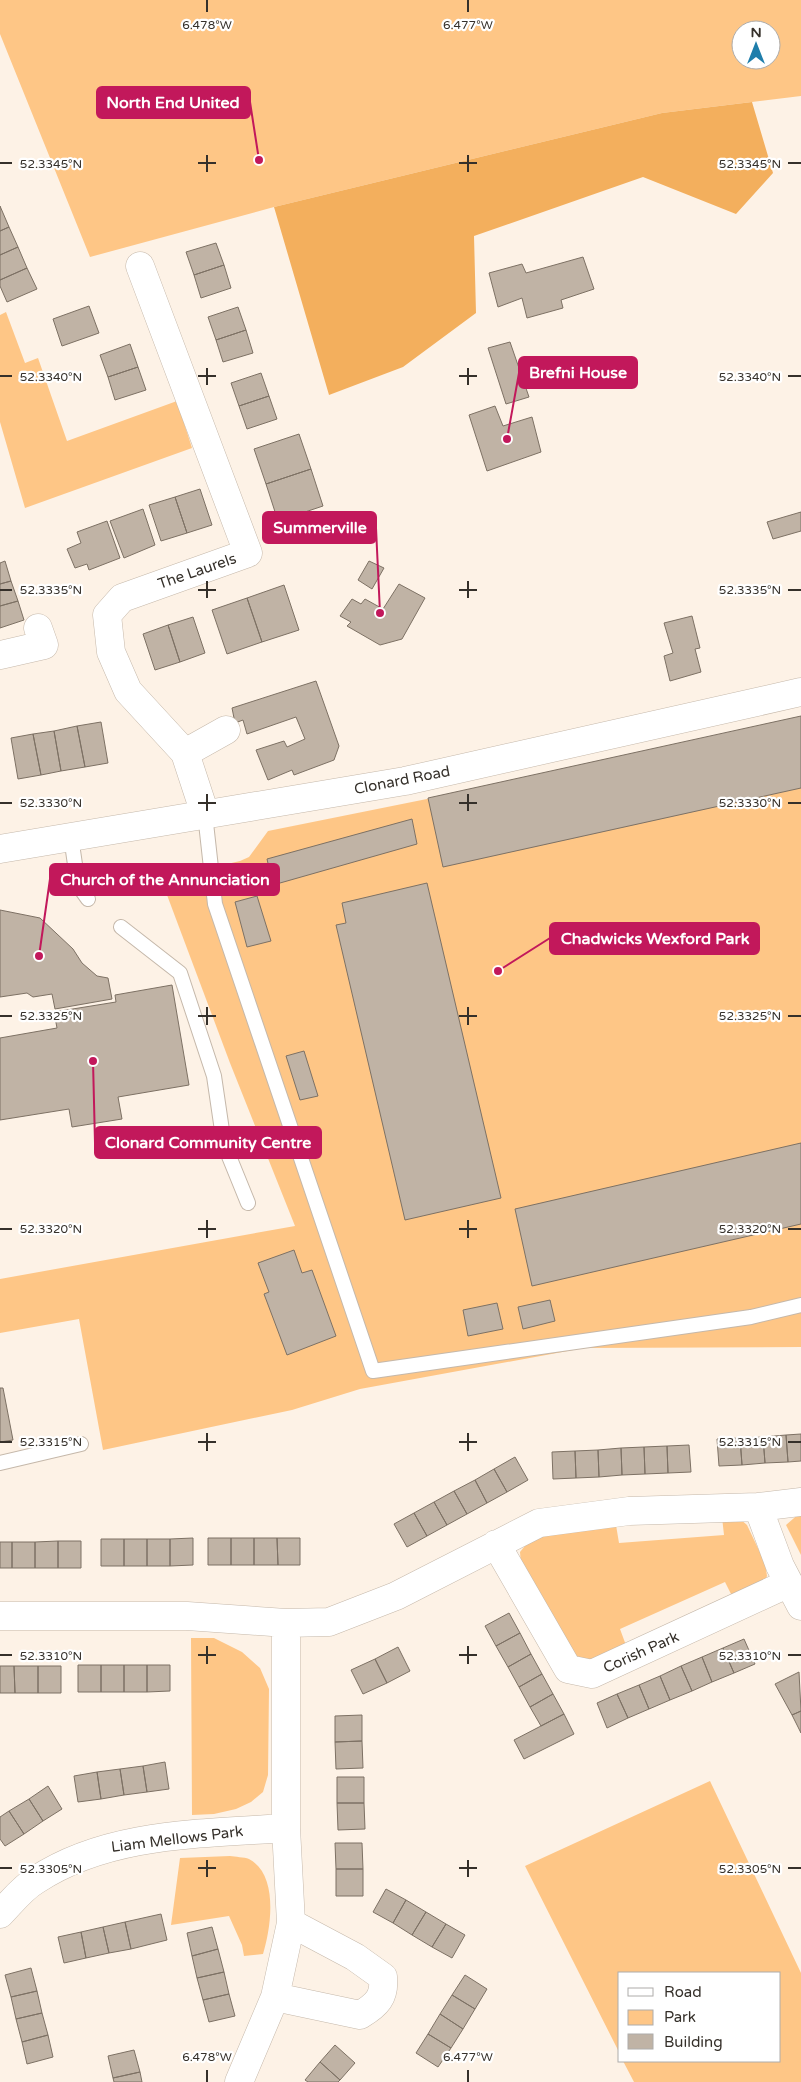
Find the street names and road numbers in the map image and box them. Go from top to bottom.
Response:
street label: The Laurels [155,549,239,593]
street label: Clonard Road [352,762,452,798]
street label: Corish Park [600,1627,682,1677]
street label: Liam Mellows Park [110,1822,244,1856]

